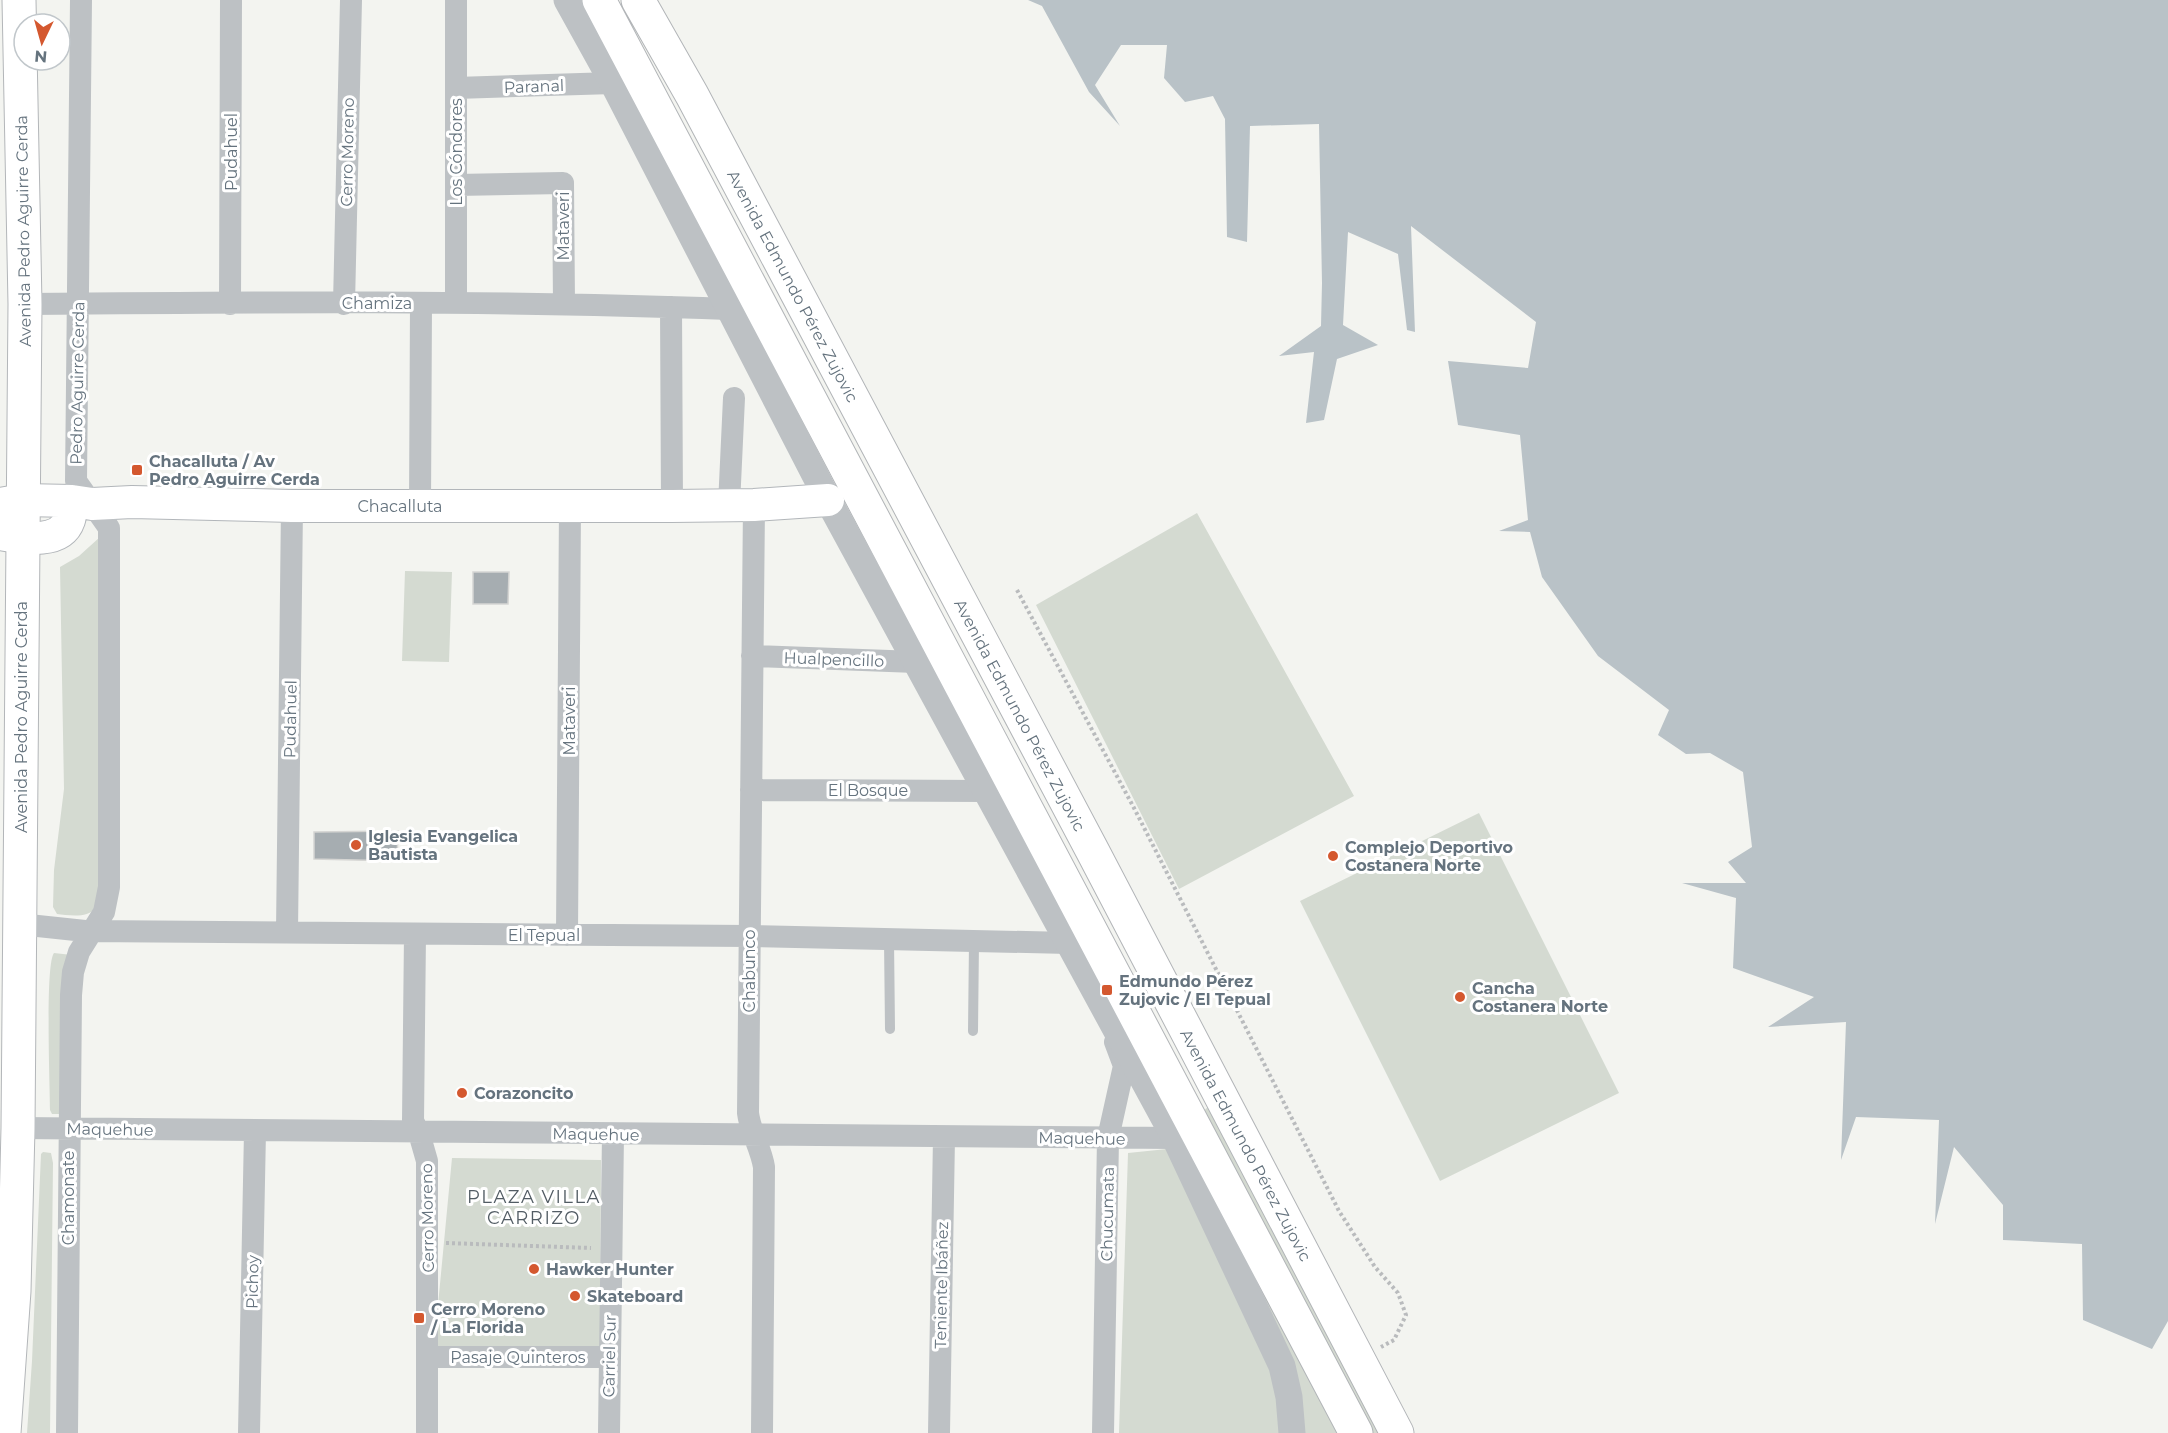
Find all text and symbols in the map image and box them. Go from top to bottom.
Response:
north arrow [12,12,72,72]
text: N [33,46,48,66]
street label: Paranal [503,76,565,97]
street label: Cerro Moreno [337,97,358,207]
street label: Los Cóndores [447,98,466,206]
street label: Pudahuel [222,113,241,191]
street label: Avenida Pedro Aguirre Cerda [12,115,35,347]
street label: Avenida Edmundo Pérez Zujovic [723,167,862,406]
street label: Mataveri [554,192,573,260]
street label: Chamiza [342,294,412,313]
street label: Pedro Aguirre Cerda [67,301,88,465]
place label: Chacalluta / Av Pedro Aguirre Cerda [149,452,320,489]
marker: Chacalluta / Av Pedro Aguirre Cerda [130,463,144,477]
street label: Chacalluta [357,497,443,516]
street label: Avenida Edmundo Pérez Zujovic [950,596,1089,835]
street label: Avenida Pedro Aguirre Cerda [12,601,31,833]
street label: Hualpencillo [783,648,885,671]
street label: Pudahuel [280,680,301,758]
street label: Mataveri [560,687,579,755]
street label: El Bosque [828,781,908,800]
place label: Iglesia Evangelica Bautista [368,827,518,864]
marker: Iglesia Evangelica Bautista [349,838,363,852]
place label: Complejo Deportivo Costanera Norte [1345,838,1513,875]
marker: Complejo Deportivo Costanera Norte [1326,849,1340,863]
street label: El Tepual [508,926,580,945]
street label: Chabunco [740,930,759,1012]
place label: Edmundo Pérez Zujovic / El Tepual [1119,972,1271,1009]
place label: Cancha Costanera Norte [1472,979,1608,1016]
marker: Edmundo Pérez Zujovic / El Tepual [1100,983,1114,997]
marker: Cancha Costanera Norte [1453,990,1467,1004]
street label: Avenida Edmundo Pérez Zujovic [1176,1026,1315,1265]
place label: Corazoncito [474,1084,573,1103]
marker: Corazoncito [455,1086,469,1100]
street label: Maquehue [66,1119,154,1140]
street label: Maquehue [552,1124,640,1145]
street label: Maquehue [1038,1128,1126,1149]
street label: Chamonate [59,1151,78,1245]
street label: Cerro Moreno [417,1163,438,1273]
street label: Chucumata [1097,1166,1118,1262]
district label: PLAZA VILLA CARRIZO [467,1186,601,1229]
street label: Teniente Ibáñez [931,1221,952,1349]
street label: Pichoy [243,1255,262,1309]
place label: Hawker Hunter [546,1260,674,1279]
marker: Hawker Hunter [527,1262,541,1276]
place label: Skateboard [587,1287,683,1306]
marker: Skateboard [568,1289,582,1303]
place label: Cerro Moreno / La Florida [430,1300,545,1337]
marker: Cerro Moreno / La Florida [412,1311,426,1325]
street label: Carriel Sur [599,1314,620,1398]
street label: Pasaje Quinteros [450,1348,586,1367]

